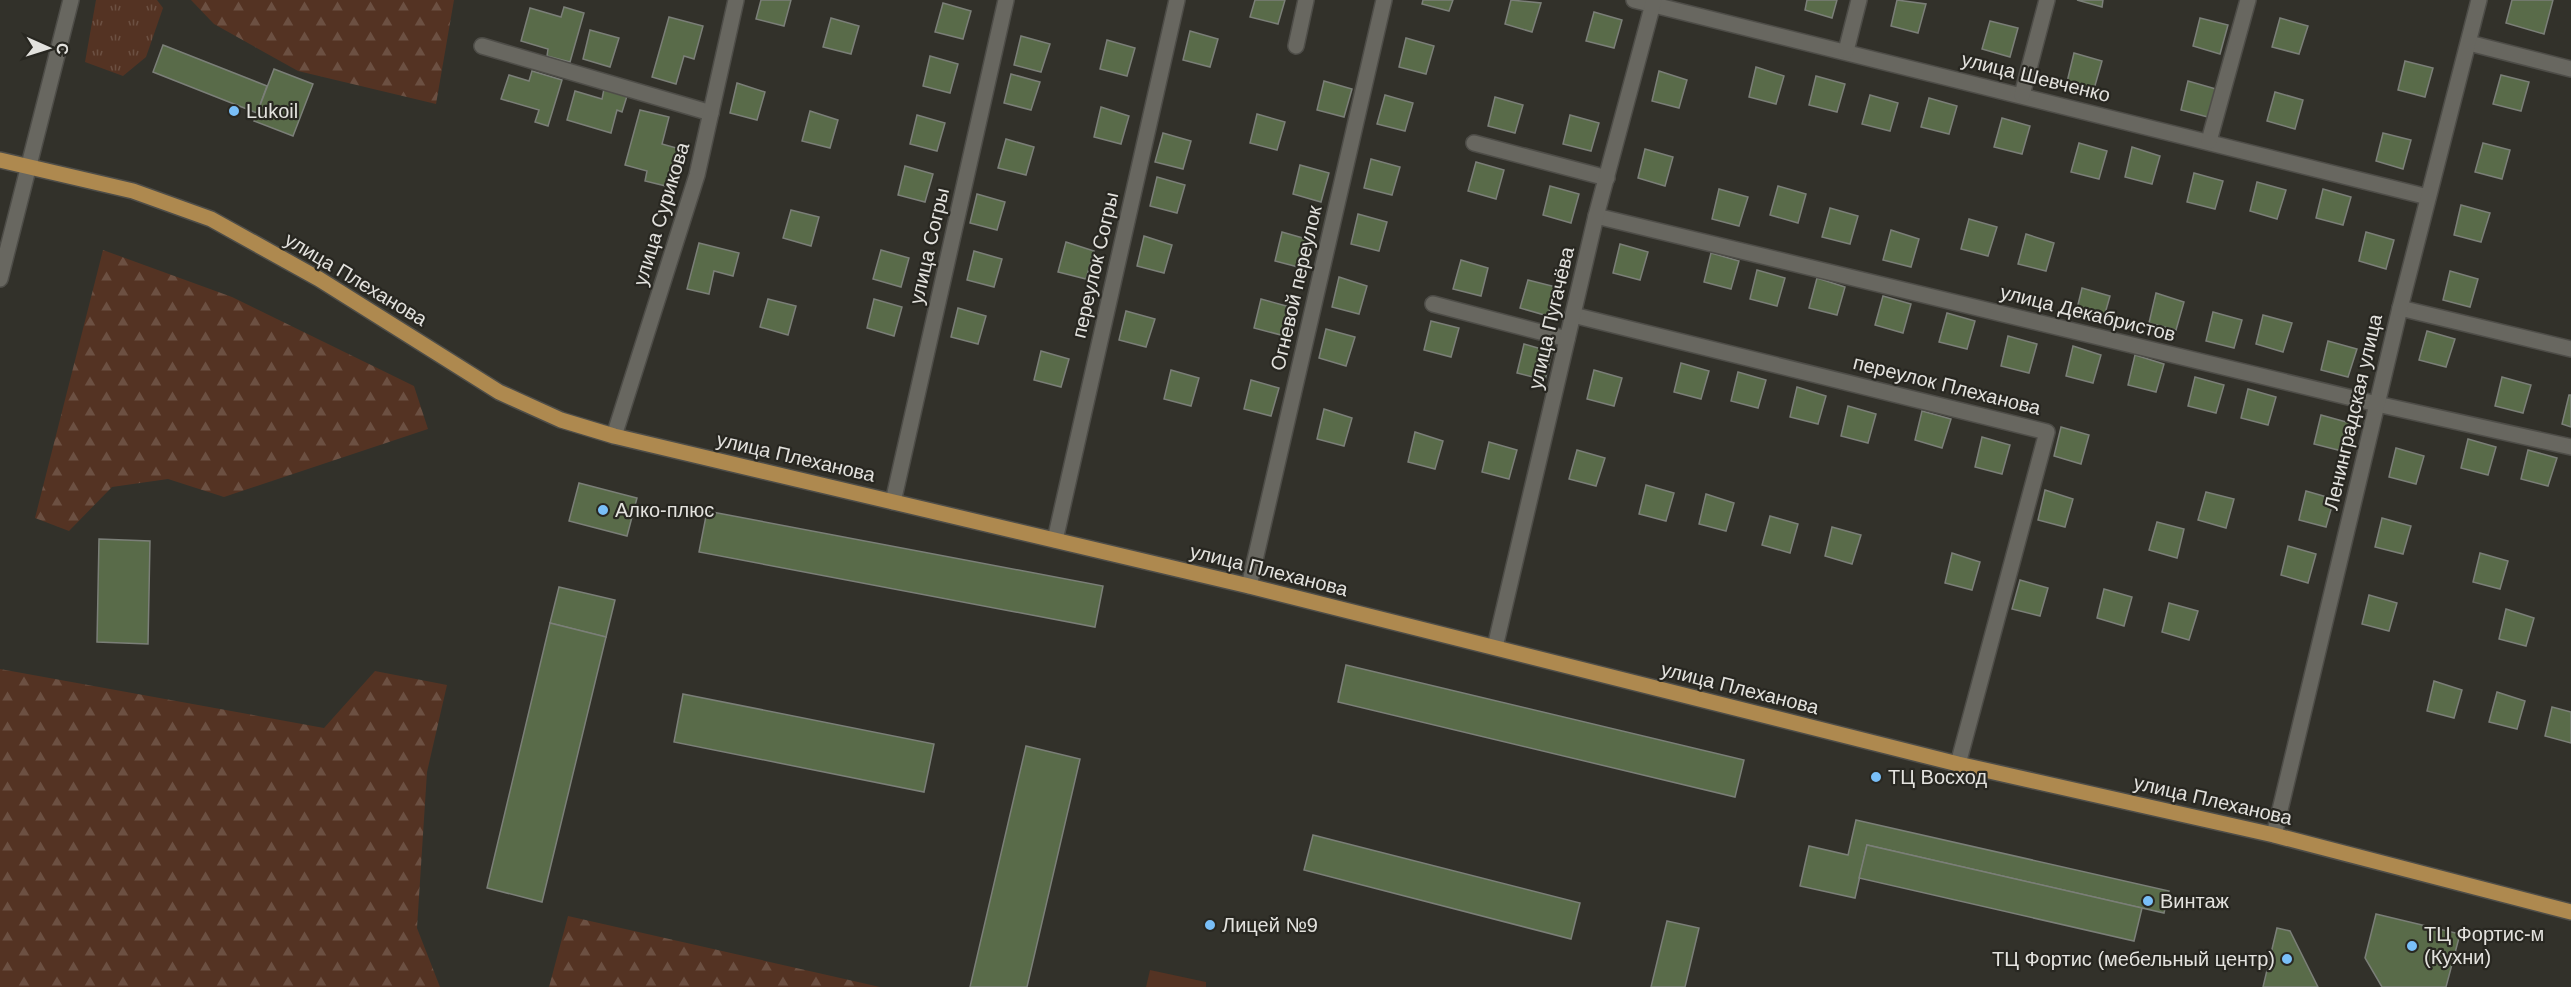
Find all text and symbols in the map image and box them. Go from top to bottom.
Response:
north arrow [18,18,78,78]
text: С [54,43,71,55]
street label: улица Шевченко [1959,48,2113,106]
place label: Lukoil [246,100,298,122]
marker: Lukoil [227,104,241,118]
street label: улица Сурикова [629,139,694,288]
street label: улица Согры [905,186,953,306]
street label: переулок Согры [1067,190,1123,340]
street label: Огневой переулок [1266,203,1326,373]
street label: улица Плеханова [281,228,432,331]
street label: улица Пугачёва [1524,244,1578,391]
street label: улица Декабристов [1998,281,2178,345]
street label: Ленинградская улица [2320,311,2386,512]
street label: переулок Плеханова [1851,351,2044,419]
street label: улица Плеханова [715,428,878,486]
place label: Алко-плюс [615,499,714,521]
marker: Алко-плюс [596,503,610,517]
street label: улица Плеханова [1188,540,1351,600]
street label: улица Плеханова [1659,658,1822,718]
place label: ТЦ Восход [1888,766,1987,788]
marker: ТЦ Восход [1869,770,1883,784]
street label: улица Плеханова [2132,771,2295,829]
place label: Винтаж [2160,890,2230,912]
marker: Винтаж [2141,894,2155,908]
place label: Лицей №9 [1222,914,1318,936]
marker: Лицей №9 [1203,918,1217,932]
place label: ТЦ Фортис-м (Кухни) [2424,923,2544,968]
marker: ТЦ Фортис-м (Кухни) [2405,939,2419,953]
place label: ТЦ Фортис (мебельный центр) [1992,948,2275,970]
marker: ТЦ Фортис (мебельный центр) [2280,952,2294,966]

